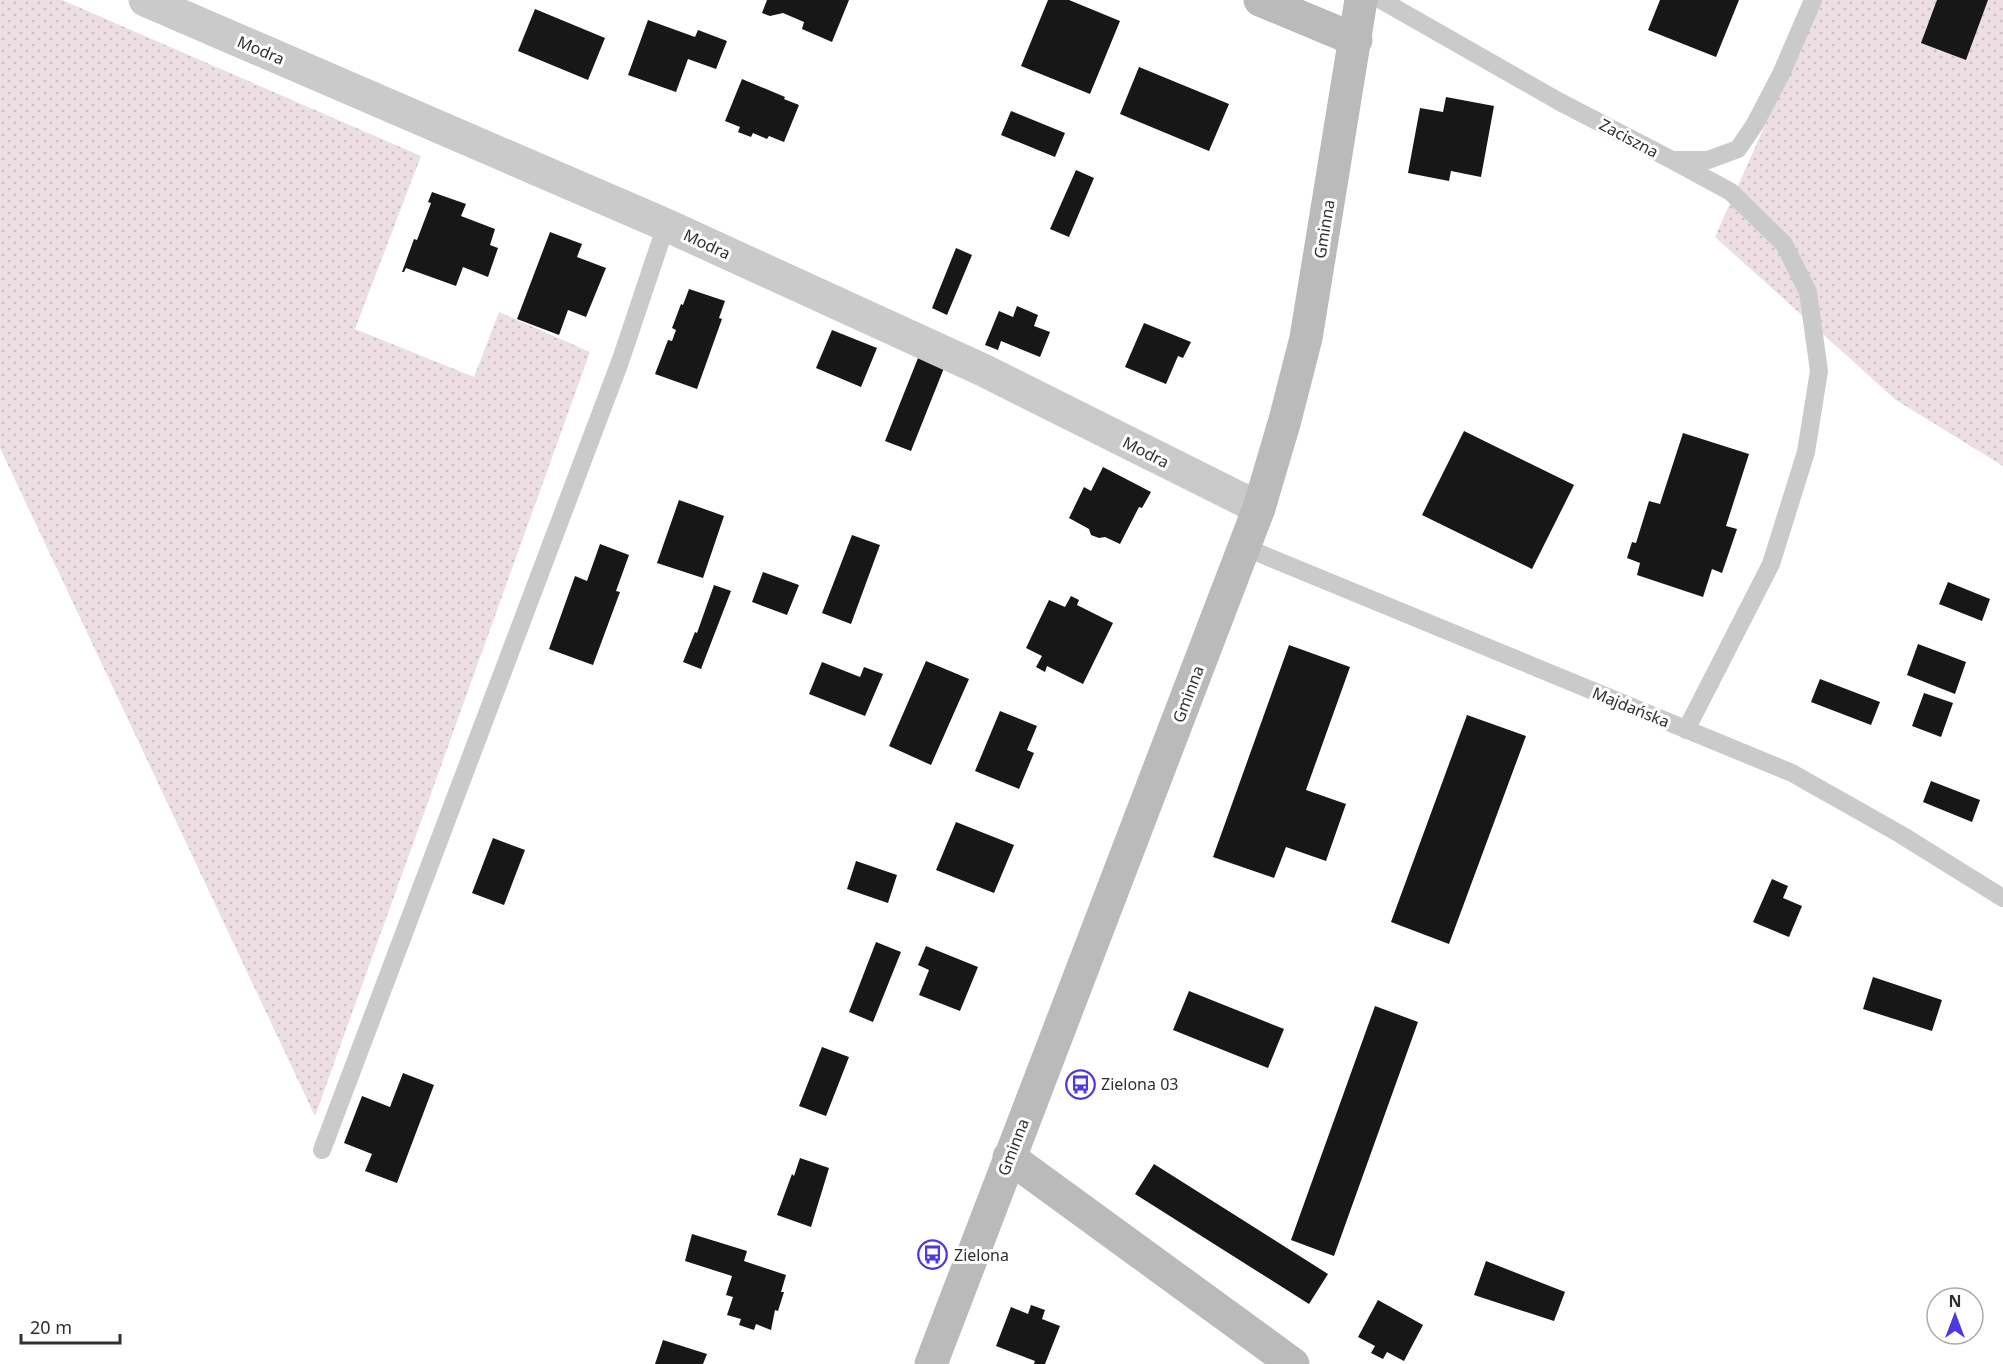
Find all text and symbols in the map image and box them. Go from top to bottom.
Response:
street label: Modra [234,30,288,70]
street label: Zaciszna [1596,113,1662,163]
street label: Gminna [1308,198,1340,260]
street label: Modra [680,224,734,264]
street label: Modra [1119,431,1173,473]
street label: Gminna [1167,662,1209,726]
street label: Majdańska [1589,682,1673,732]
bus stop icon: Zielona 03 [1064,1068,1096,1100]
place label: Zielona 03 [1101,1073,1178,1095]
street label: Gminna [992,1115,1034,1179]
bus stop icon: Zielona [917,1239,949,1271]
place label: Zielona [954,1244,1009,1266]
north arrow [1925,1286,1985,1346]
text: N [1948,1290,1962,1312]
scale bar [21,1307,120,1345]
text: 20 m [30,1315,72,1339]

